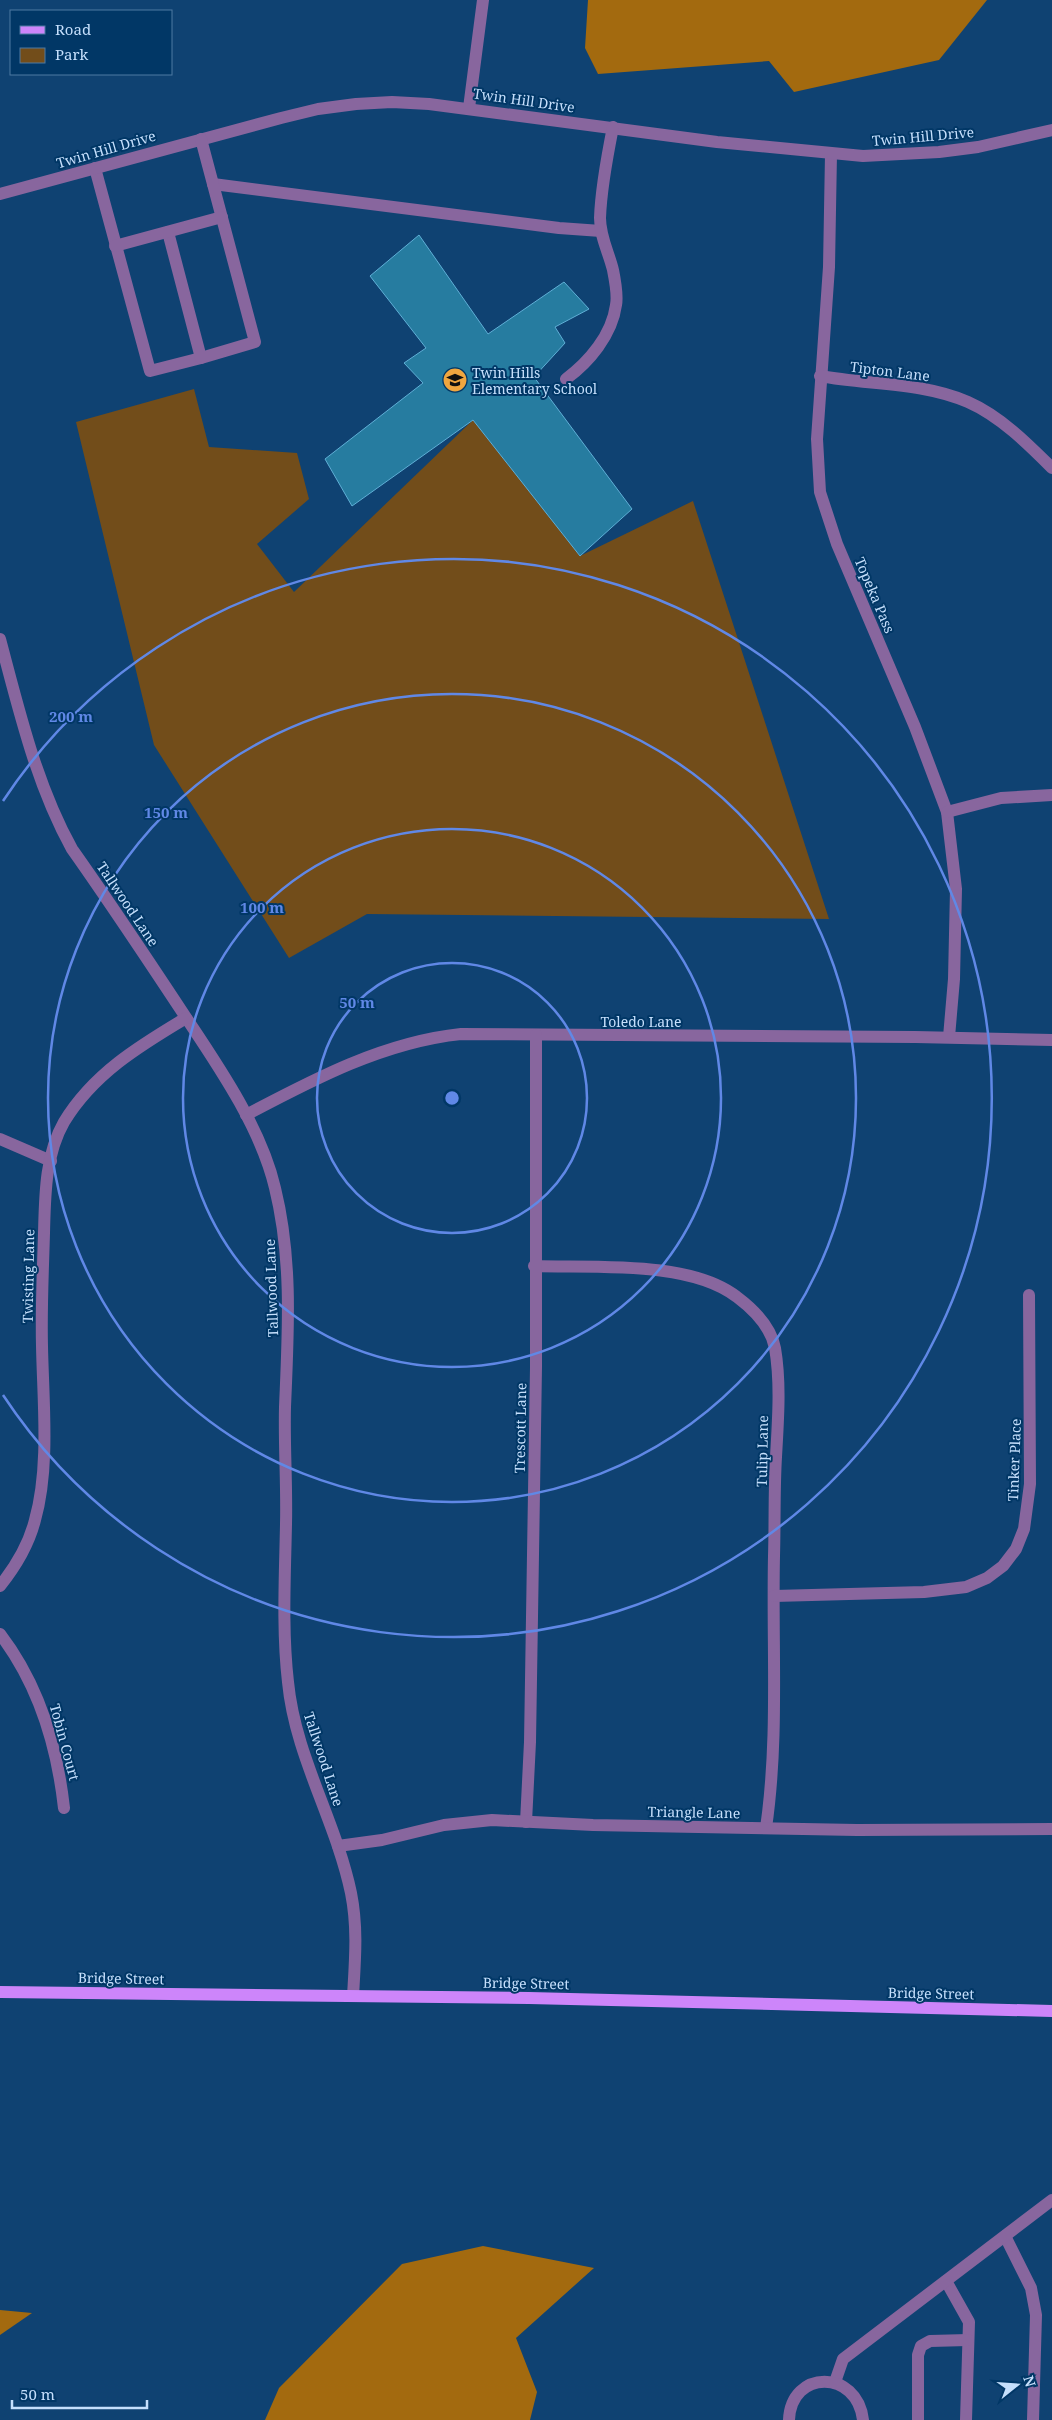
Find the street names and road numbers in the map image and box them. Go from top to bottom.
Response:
street label: Twin Hill Drive [472,83,576,117]
street label: Twin Hill Drive [871,122,975,150]
street label: Twin Hill Drive [54,126,158,172]
street label: Tipton Lane [849,357,931,385]
street label: Topeka Pass [850,554,900,636]
street label: Tallwood Lane [93,858,163,950]
street label: Toledo Lane [600,1012,682,1031]
street label: Twisting Lane [18,1229,38,1323]
street label: Tallwood Lane [260,1239,282,1337]
street label: Trescott Lane [510,1383,530,1473]
street label: Tulip Lane [752,1415,772,1487]
street label: Tinker Place [1003,1418,1025,1502]
street label: Tobin Court [46,1701,84,1783]
street label: Tallwood Lane [300,1709,348,1809]
street label: Triangle Lane [647,1802,741,1822]
street label: Bridge Street [78,1968,164,1988]
street label: Bridge Street [483,1973,569,1993]
street label: Bridge Street [888,1983,974,2003]

